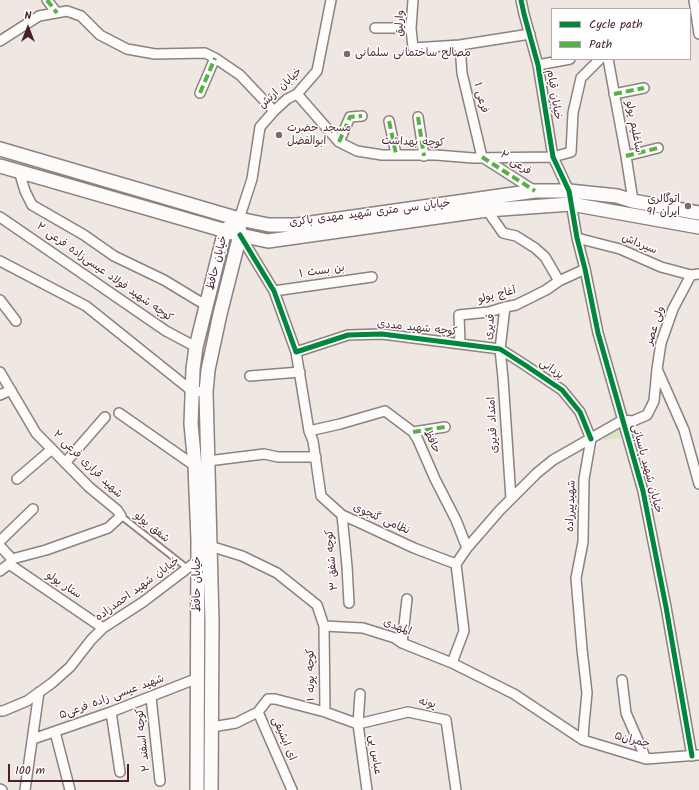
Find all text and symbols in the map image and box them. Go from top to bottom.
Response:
text: N [25,7,31,25]
north arrow [8,8,48,48]
legend [551,8,691,60]
street label: وارلیق [394,9,408,37]
text: Cycle path [589,15,643,34]
text: Path [589,35,612,54]
place label: مصالح ساختمانی سلمانی [355,47,471,61]
marker: مصالح ساختمانی سلمانی [342,49,352,59]
street label: خیابان ارتش [257,66,305,112]
street label: خیابان قیام [543,69,563,121]
street label: فرعی ۱ [470,81,490,115]
street label: ساغلیم یولو [621,100,645,154]
place label: مسجد حضرت ابوالفضل [287,122,351,148]
marker: مسجد حضرت ابوالفضل [274,130,284,140]
street label: کوچه بهداشت [381,135,445,151]
street label: فرعی ۲ [497,149,533,179]
place label: اتوگالری ایران 91 [647,193,680,219]
street label: خیابان سی متری شهید مهدی باکری [289,198,451,230]
marker: اتوگالری ایران 91 [683,201,693,211]
street label: کوچه شهید فولاد عیسی‌زاده فرعی ۲ [33,221,175,325]
street label: سیرداش [619,232,659,258]
street label: خیابان حافظ [205,234,231,292]
street label: بن بست ۱ [298,262,346,282]
street label: آغاج یولو [476,285,518,307]
street label: ولی عصر [643,305,669,347]
street label: قدیری [483,313,499,341]
street label: کوچه شهید مددی [376,318,458,340]
street label: یزدانی [536,357,566,383]
street label: امتداد قدیری [486,396,502,454]
street label: خیابان شهید پاسبانی [628,423,664,515]
street label: شهید قراری فرعی ۲ [50,428,124,502]
street label: حافظ [420,428,442,456]
street label: شهیدپیرزاده [564,480,580,532]
street label: نظامی گنجوی [351,502,411,538]
street label: شفق یولو [131,510,171,546]
street label: کوچه شفق ۳ [324,529,342,591]
street label: خیابان شهید احمدزاده [93,555,183,625]
street label: خیابان حافظ [191,556,205,612]
street label: ستار یولو [43,569,83,603]
street label: المهدی [381,616,413,640]
street label: کوچه پونه ۱ [305,649,319,701]
street label: شهید عیسی زاده فرعی۵ [58,673,166,723]
street label: پونه [417,696,437,712]
street label: کوچه اسفند ۲ [134,708,154,772]
street label: ای ایشیقی [268,715,298,763]
street label: چمران۵ [613,730,651,752]
street label: عباس پی [365,734,383,776]
scale bar [10,756,131,782]
text: 100 m [15,761,45,780]

